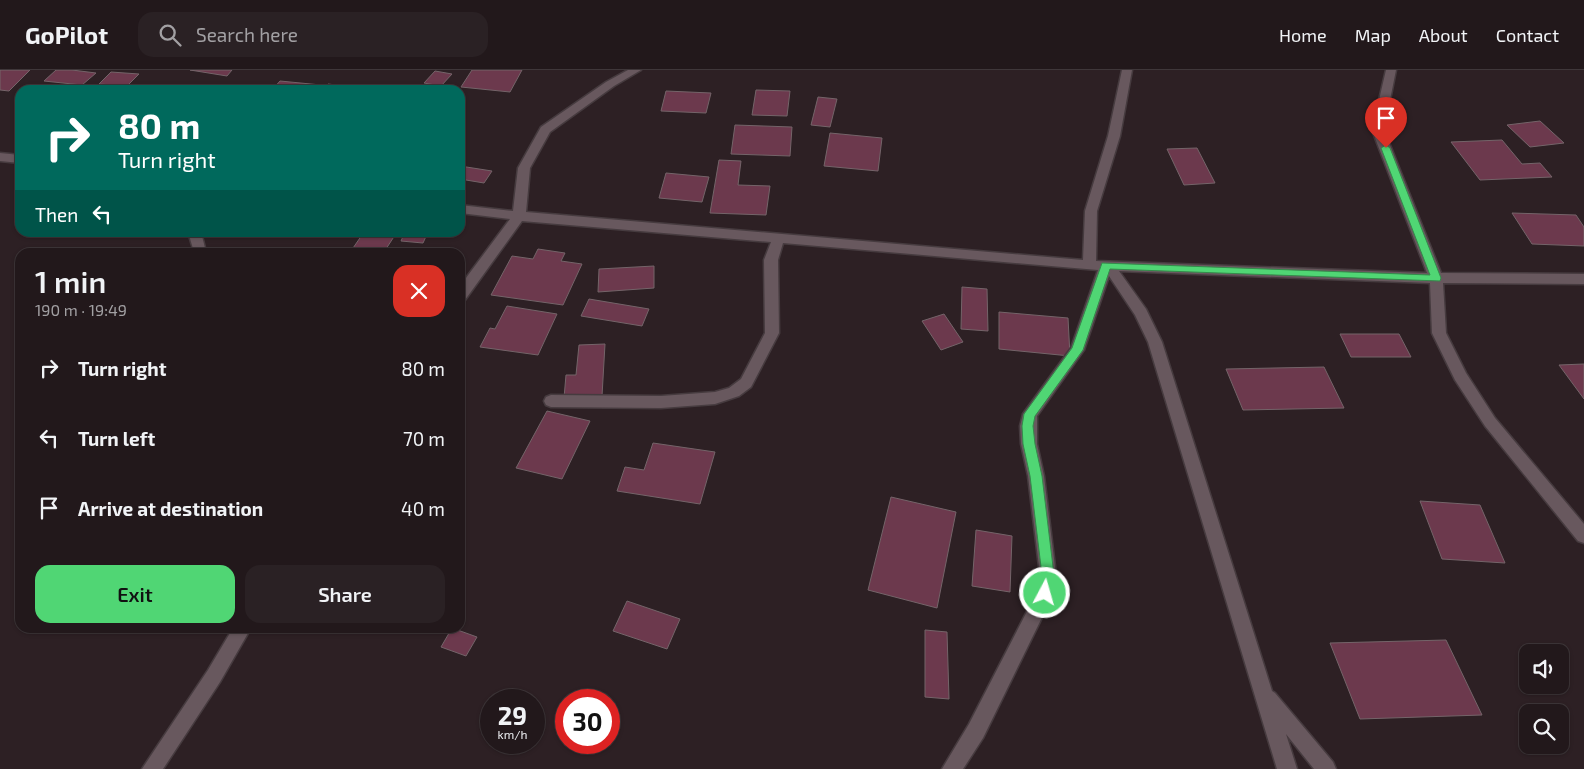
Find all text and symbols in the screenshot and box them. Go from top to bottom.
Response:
search box [138,12,488,57]
text: GoPilot [25,20,108,49]
icon: search [156,21,184,49]
text: Search here [196,23,298,46]
text: Home [1279,24,1327,46]
text: Map [1355,24,1391,46]
text: About [1419,24,1468,46]
text: Contact [1496,24,1559,46]
pin [1365,97,1407,148]
text: 80 m [118,104,200,146]
icon: arrive [1372,104,1400,132]
icon: right [35,105,100,170]
text: Turn right [118,146,216,172]
icon: left [88,200,116,228]
text: Then [35,203,78,226]
text: 1 min [35,263,106,299]
button: close [393,265,445,317]
text: 190 m · 19:49 [35,300,127,319]
icon: right [35,354,63,382]
text: Turn right [78,357,166,380]
text: 80 m [401,357,445,380]
icon: left [35,424,63,452]
text: Turn left [78,427,155,450]
text: 70 m [403,427,445,450]
icon: arrive [35,494,63,522]
text: Arrive at destination [78,497,263,520]
text: 40 m [401,497,445,520]
button: Exit [35,565,235,623]
button: Share [245,565,445,623]
position arrow [1018,566,1070,618]
map controls [1519,644,1569,754]
button: sound [1519,644,1569,694]
speed limit sign: 30 [555,689,620,754]
text: 29 [498,700,527,730]
button: search [1519,704,1569,754]
text: km/h [498,727,527,741]

